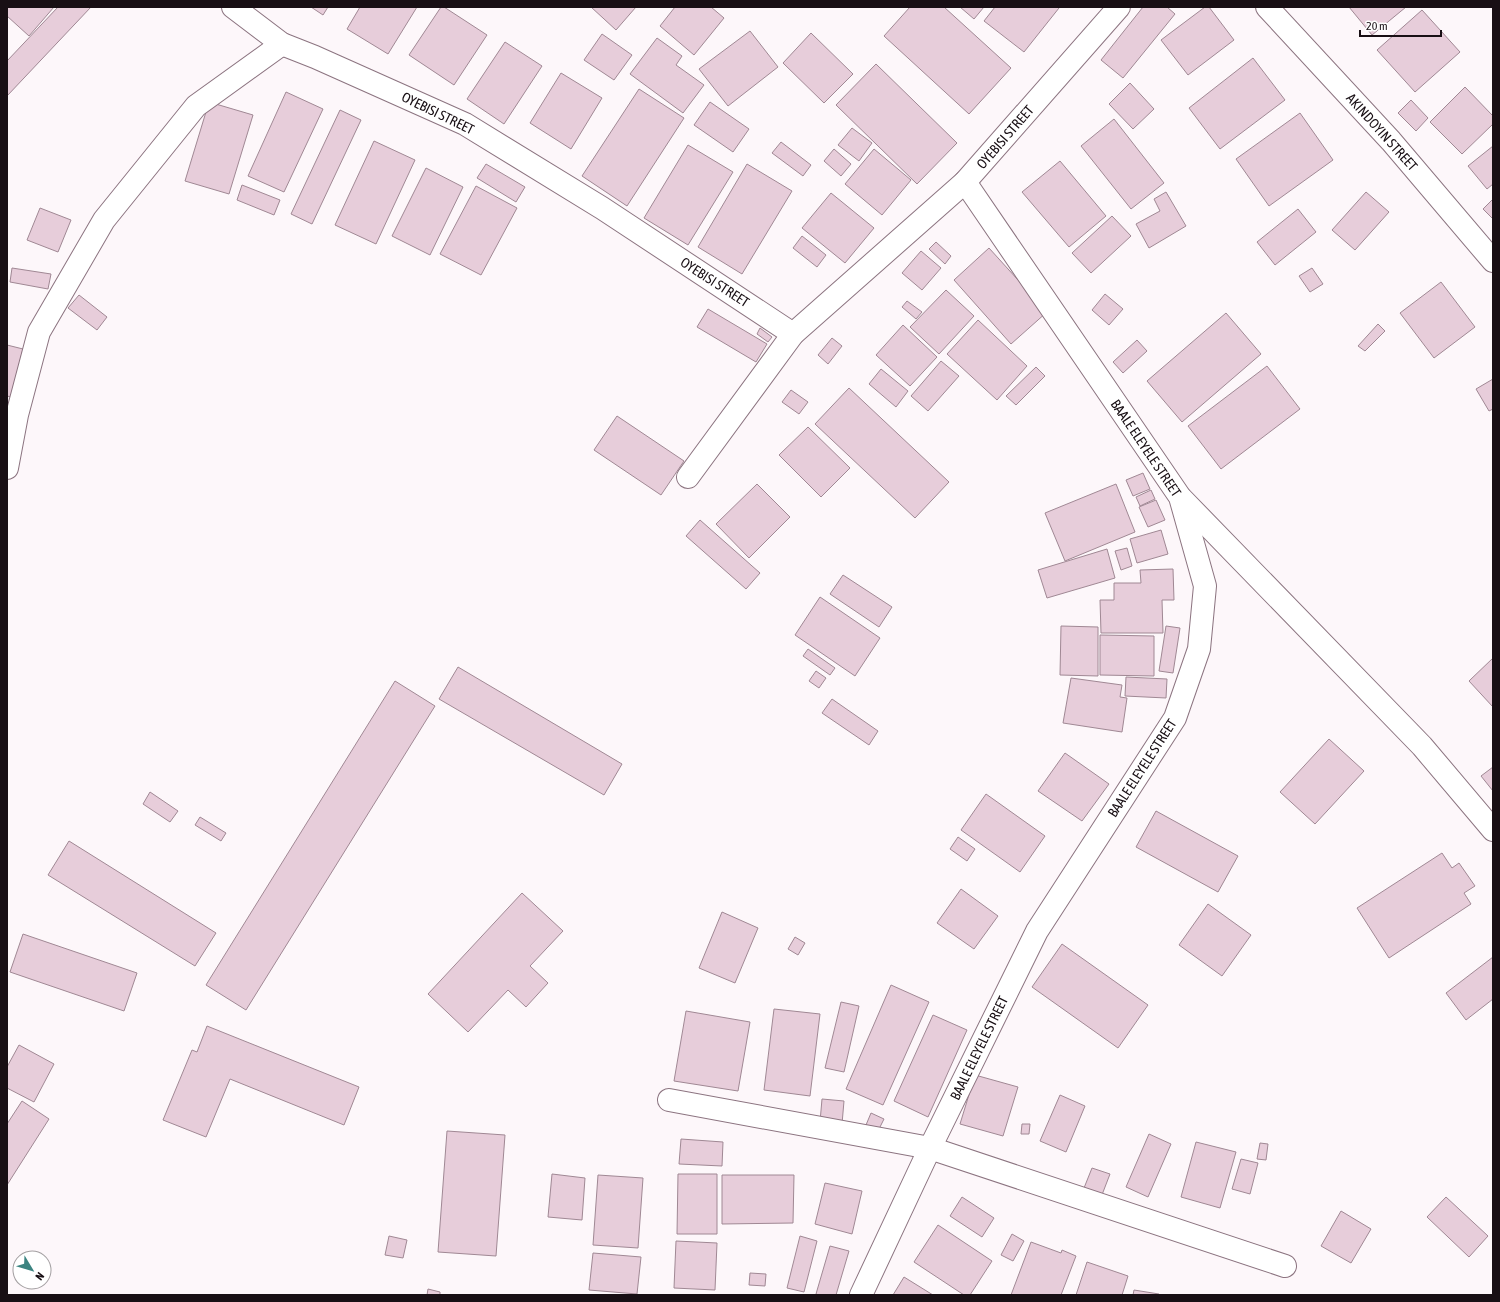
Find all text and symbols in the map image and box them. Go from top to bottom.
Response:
scale bar [1360,12,1441,38]
text: 20 m [1366,19,1388,33]
street label: OYEBISI STREET [399,89,477,137]
street label: AKINDOYIN STREET [1343,90,1421,174]
street label: OYEBISI STREET [973,102,1037,172]
street label: OYEBISI STREET [678,254,752,310]
street label: BAALE ELEYELE STREET [1108,396,1184,500]
street label: BAALE ELEYELE STREET [1104,716,1180,820]
street label: BAALE ELEYELE STREET [947,993,1011,1103]
north arrow [12,1250,52,1290]
text: N [33,1270,47,1282]

